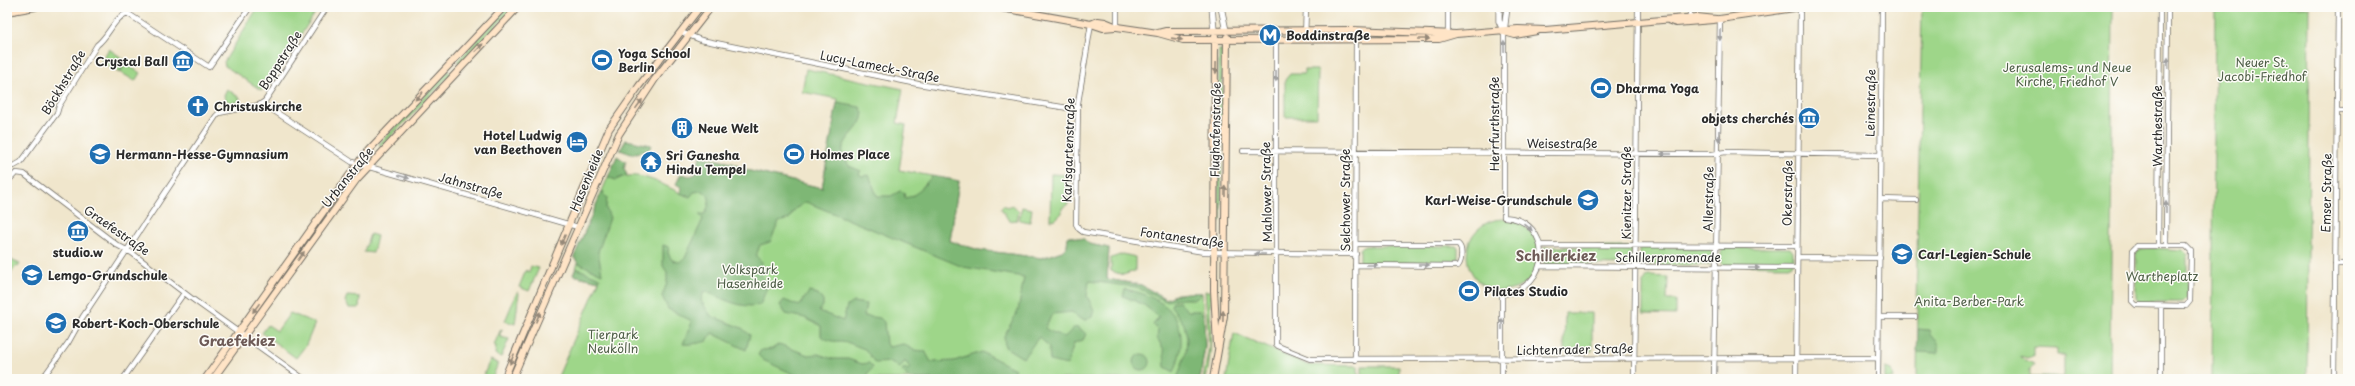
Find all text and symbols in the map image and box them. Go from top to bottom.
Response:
metro station icon: Boddinstraße [1257,22,1283,48]
place label: Boddinstraße [1286,26,1370,44]
street label: Boppstraße [254,27,306,93]
one-way arrow [1717,29,1723,42]
one-way arrow [1171,36,1183,42]
one-way arrow [1418,36,1431,42]
one-way arrow [1501,39,1507,52]
one-way arrow [474,43,484,53]
place label: Yoga School Berlin [618,44,691,76]
street label: Böckhstraße [36,46,90,118]
street label: Lucy-Lameck-Straße [819,46,941,86]
sports icon: Yoga School Berlin [589,47,615,73]
museum icon: Crystal Ball [170,48,196,74]
place label: Crystal Ball [95,52,168,70]
park label: Neuer St. Jacobi-Friedhof [2218,53,2308,85]
one-way arrow [2165,56,2171,69]
park label: Jerusalems- und Neue Kirche, Friedhof V [2003,58,2131,90]
one-way arrow [1213,62,1219,75]
street label: Leinestraße [1860,69,1880,137]
one-way arrow [1273,70,1279,83]
sports icon: Dharma Yoga [1588,75,1614,101]
street label: Herrfurthstraße [1485,77,1503,171]
place label: Dharma Yoga [1616,79,1699,97]
street label: Flughafenstraße [1205,82,1225,178]
street label: Warthestraße [2148,85,2166,167]
one-way arrow [414,91,424,101]
church icon: Christuskirche [185,93,211,119]
place label: Christuskirche [214,97,302,115]
street label: Karlsgartenstraße [1057,97,1079,203]
one-way arrow [635,99,643,110]
museum icon: objets cherchés [1796,105,1822,131]
place label: objets cherchés [1701,109,1794,127]
building icon: Neue Welt [669,115,695,141]
place label: Neue Welt [698,119,759,137]
place label: Hotel Ludwig van Beethoven [474,126,562,158]
hotel icon: Hotel Ludwig van Beethoven [564,129,590,155]
one-way arrow [1716,130,1722,143]
street label: Weisestraße [1527,134,1597,152]
school or university icon: Hermann-Hesse-Gymnasium [87,141,113,167]
sports icon: Holmes Place [781,141,807,167]
street label: Mahlower Straße [1256,141,1276,243]
street label: Urbanstraße [317,143,377,211]
place label: Hermann-Hesse-Gymnasium [116,145,289,163]
place label: Holmes Place [810,145,890,163]
street label: Hasenheide [565,146,607,214]
place label: Sri Ganesha Hindu Tempel [666,146,746,178]
street label: Kienitzer Straße [1617,146,1635,240]
temple icon: Sri Ganesha Hindu Tempel [638,149,664,175]
street label: Selchower Straße [1336,149,1354,251]
one-way arrow [1659,151,1672,157]
street label: Emser Straße [2316,153,2336,233]
street label: Okerstraße [1777,160,1797,226]
street label: Allerstraße [1698,166,1718,232]
street label: Jahnstraße [437,167,505,203]
one-way arrow [398,174,410,180]
one-way arrow [1222,184,1228,197]
school or university icon: Karl-Weise-Grundschule [1575,187,1601,213]
place label: Karl-Weise-Grundschule [1425,191,1572,209]
one-way arrow [2163,200,2169,213]
street label: Graefestraße [80,201,154,259]
museum icon: studio.w [65,218,91,244]
street label: Fontanestraße [1139,222,1225,252]
one-way arrow [1522,222,1533,231]
one-way arrow [560,234,566,245]
school or university icon: Carl-Legien-Schule [1889,241,1915,267]
place label: studio.w [53,243,104,261]
district label: Schillerkiez [1516,245,1596,266]
place label: Carl-Legien-Schule [1918,245,2032,263]
street label: Schillerpromenade [1615,248,1721,266]
one-way arrow [297,250,305,261]
one-way arrow [1253,251,1266,257]
park label: Volkspark Hasenheide [717,260,783,292]
school or university icon: Lemgo-Grundschule [19,262,45,288]
one-way arrow [1366,262,1379,268]
one-way arrow [1418,262,1431,268]
one-way arrow [1748,264,1760,271]
place label: Lemgo-Grundschule [48,266,168,284]
park label: Wartheplatz [2126,267,2199,285]
sports icon: Pilates Studio [1456,278,1482,304]
place label: Pilates Studio [1484,282,1568,300]
park label: Anita-Berber-Park [1914,292,2024,310]
one-way arrow [252,303,260,313]
one-way arrow [1220,309,1227,322]
school or university icon: Robert-Koch-Oberschule [43,310,69,336]
one-way arrow [535,312,541,323]
place label: Robert-Koch-Oberschule [72,314,220,332]
one-way arrow [1499,317,1505,330]
park label: Tierpark Neukölln [588,325,638,357]
district label: Graefekiez [199,330,276,351]
street label: Lichtenrader Straße [1517,339,1633,359]
one-way arrow [509,354,515,365]

